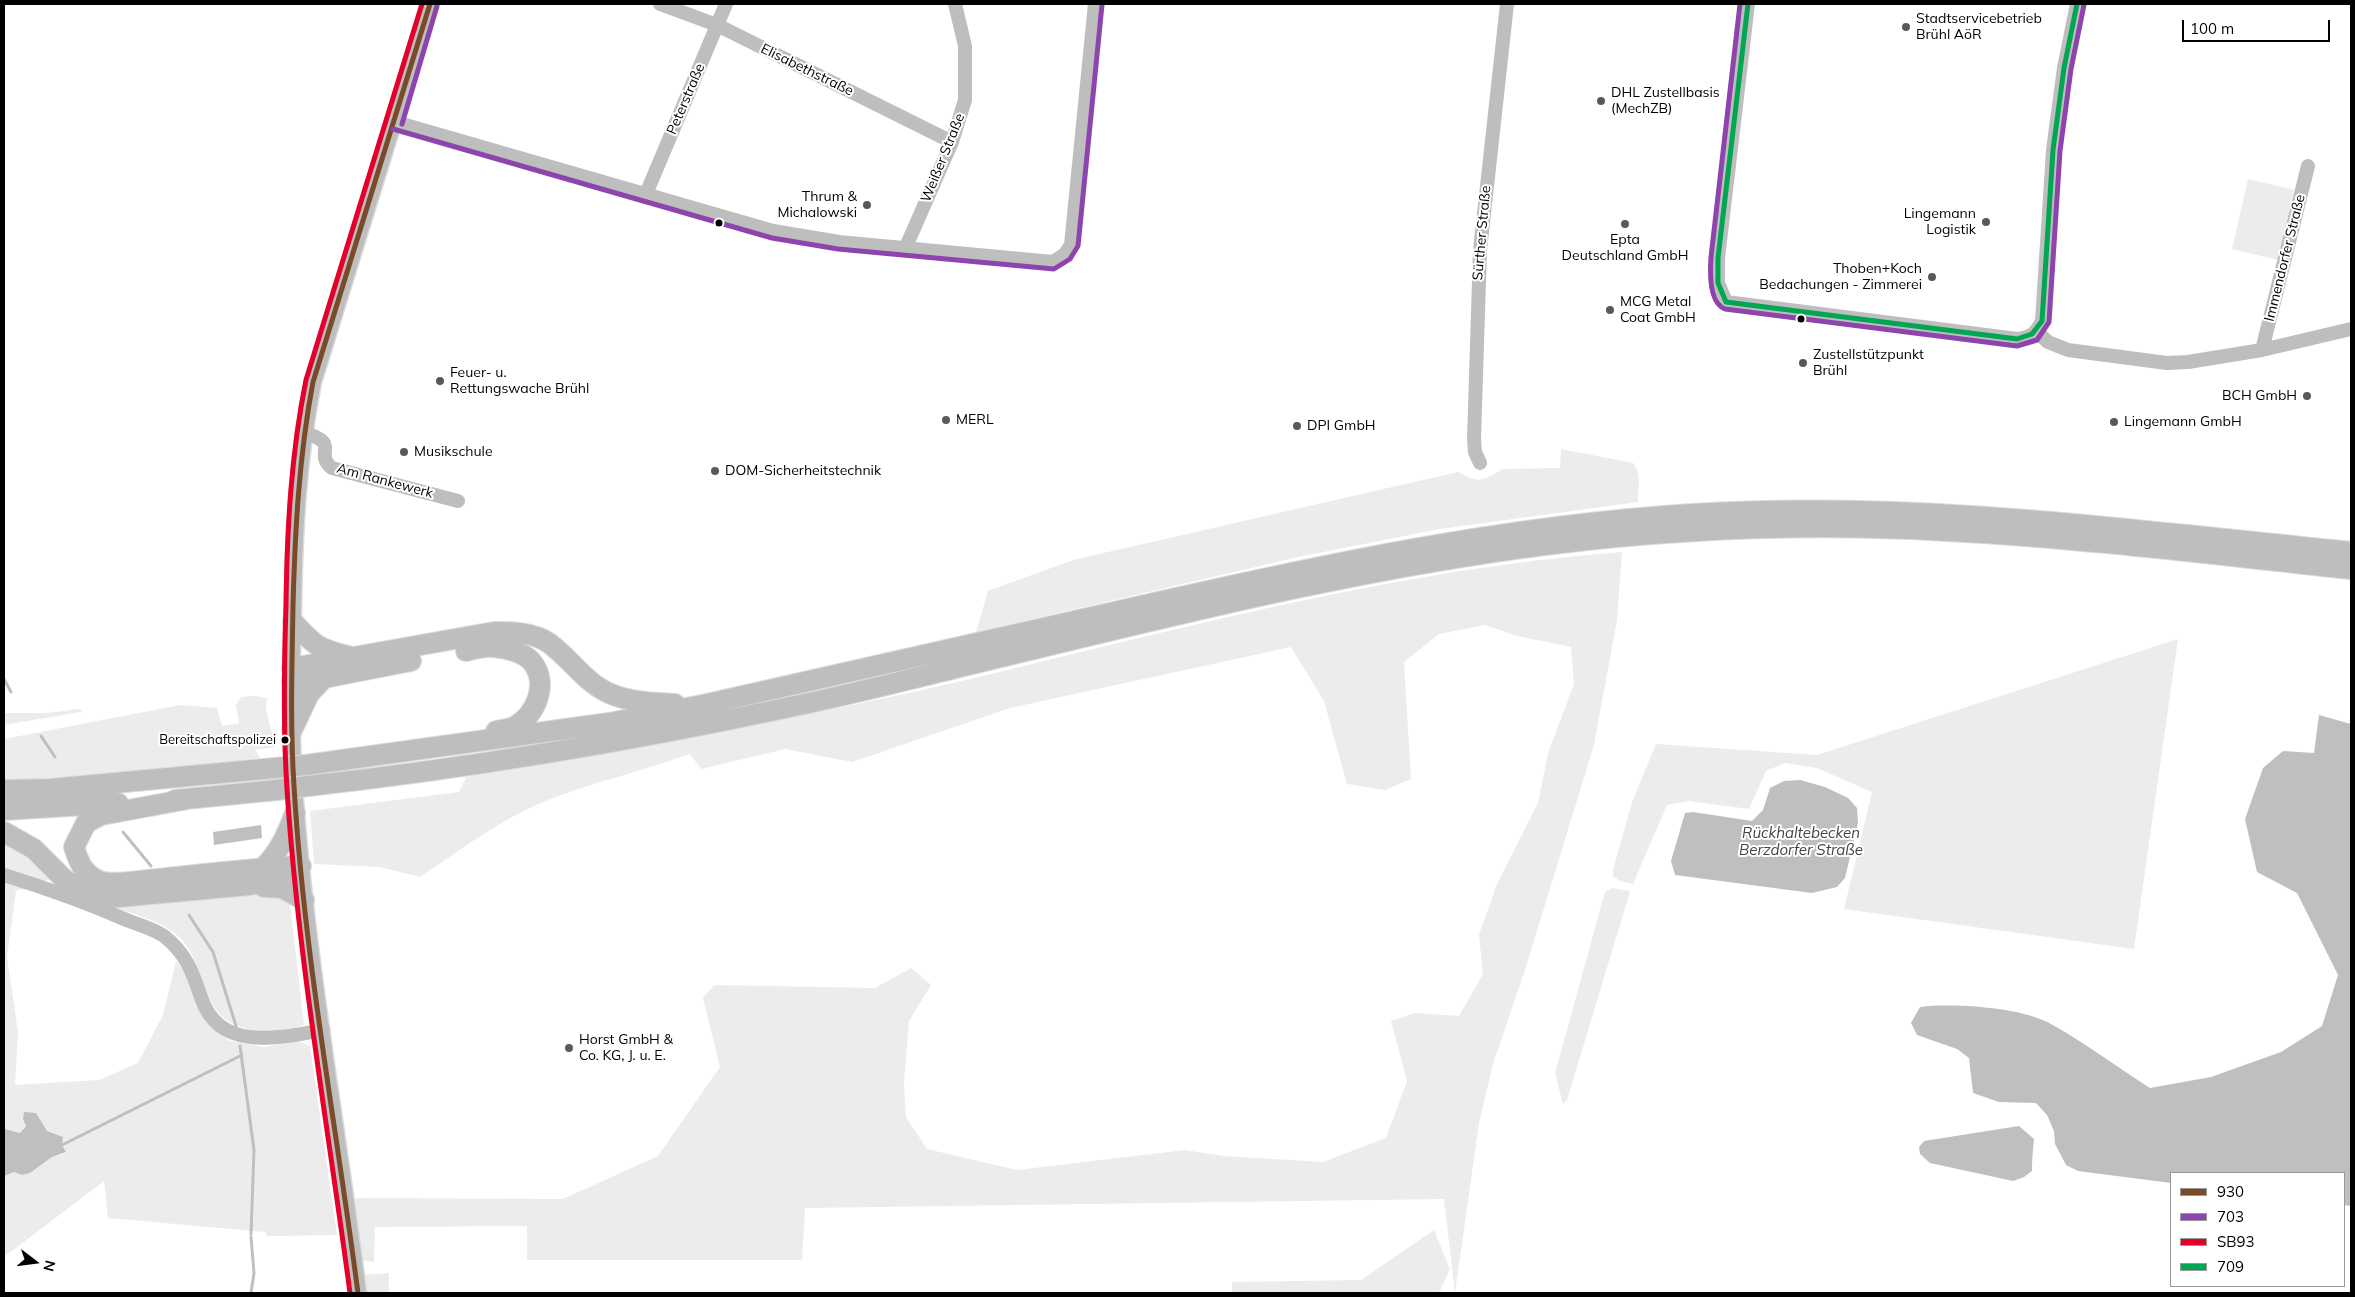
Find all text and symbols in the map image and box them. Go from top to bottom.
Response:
scale bar [2185,10,2332,42]
place label: Stadtservicebetrieb Brühl AöR [1916,11,2042,44]
text: 100 m [2190,19,2234,38]
marker: Stadtservicebetrieb Brühl AöR [1900,21,1912,33]
street label: Elisabethstraße [758,40,856,100]
street label: Peterstraße [664,61,708,137]
place label: DHL Zustellbasis (MechZB) [1611,85,1720,118]
marker: DHL Zustellbasis (MechZB) [1595,95,1607,107]
street label: Weißer Straße [918,111,968,205]
street label: Sürther Straße [1469,185,1495,281]
place label: Thrum & Michalowski [777,189,857,222]
street label: Immendorfer Straße [2261,193,2309,323]
marker: Thrum & Michalowski [861,199,873,211]
place label: Lingemann Logistik [1904,206,1976,238]
marker: Lingemann Logistik [1980,216,1992,228]
unlabelled marker [714,218,724,228]
marker: Epta Deutschland GmbH [1619,218,1631,230]
place label: Epta Deutschland GmbH [1562,232,1688,264]
place label: Thoben+Koch Bedachungen - Zimmerei [1759,261,1922,294]
marker: Thoben+Koch Bedachungen - Zimmerei [1926,271,1938,283]
place label: MCG Metal Coat GmbH [1620,294,1696,326]
marker: MCG Metal Coat GmbH [1604,304,1616,316]
unlabelled marker [1796,314,1806,324]
place label: Zustellstützpunkt Brühl [1813,347,1924,380]
marker: Zustellstützpunkt Brühl [1797,357,1809,369]
place label: Feuer- u. Rettungswache Brühl [450,365,589,398]
marker: Feuer- u. Rettungswache Brühl [434,375,446,387]
place label: BCH GmbH [2222,388,2297,404]
marker: BCH GmbH [2301,390,2313,402]
place label: MERL [956,412,994,428]
marker: MERL [940,414,952,426]
place label: Lingemann GmbH [2124,414,2242,430]
marker: Lingemann GmbH [2108,416,2120,428]
place label: DPI GmbH [1307,418,1376,434]
marker: DPI GmbH [1291,420,1303,432]
place label: Musikschule [414,444,493,460]
marker: Musikschule [398,446,410,458]
street label: Am Rankewerk [335,460,435,502]
place label: DOM-Sicherheitstechnik [725,463,881,479]
marker: DOM-Sicherheitstechnik [709,465,721,477]
place label: Bereitschaftspolizei [159,732,276,748]
marker: Bereitschaftspolizei [280,735,290,745]
water label: Rückhaltebecken Berzdorfer Straße [1739,824,1863,859]
place label: Horst GmbH & Co. KG, J. u. E. [579,1032,673,1064]
marker: Horst GmbH & Co. KG, J. u. E. [563,1042,575,1054]
legend [2170,1172,2345,1287]
text: 930 [2217,1182,2244,1201]
text: 703 [2217,1207,2244,1226]
text: SB93 [2217,1232,2255,1251]
north arrow [10,1237,60,1287]
text: 709 [2217,1257,2244,1276]
text: N [39,1258,60,1273]

